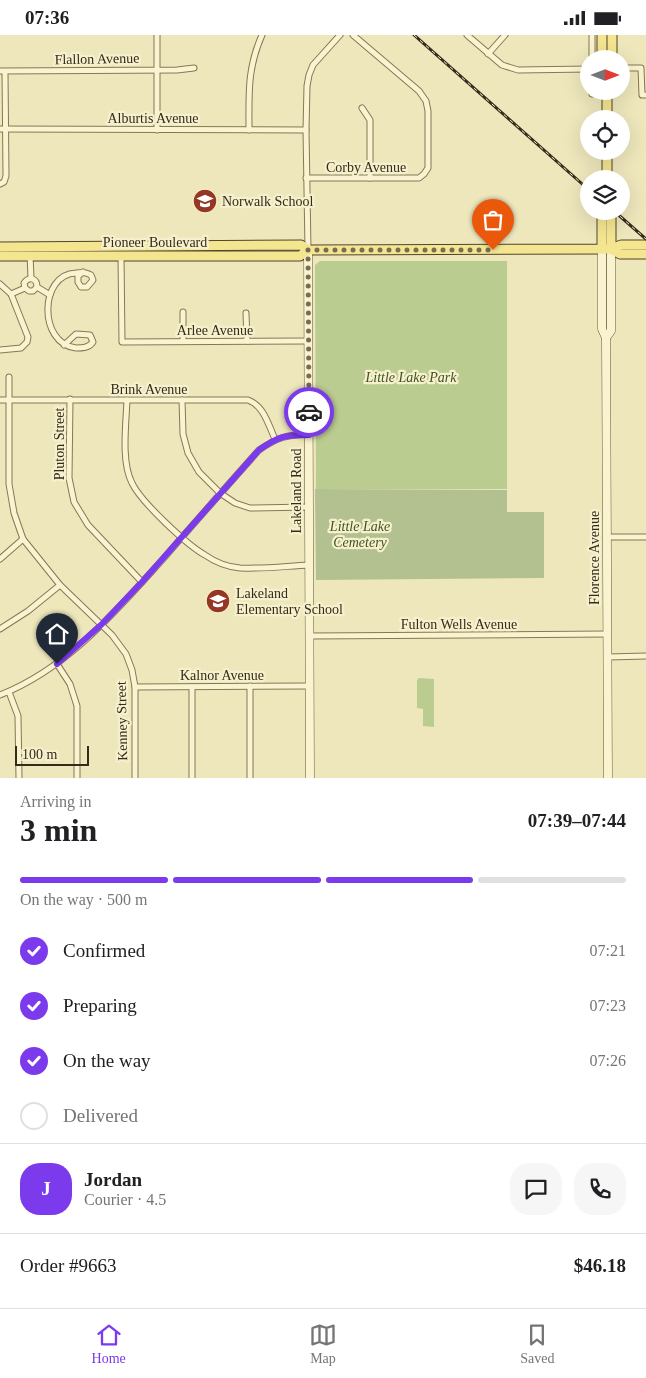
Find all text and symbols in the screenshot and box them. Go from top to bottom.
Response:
text: 07:36 [25,7,69,28]
north arrow [580,50,630,100]
map controls [580,50,630,220]
street label: Flallon Avenue [54,51,140,67]
button: locate [580,110,630,160]
street label: Alburtis Avenue [107,111,199,126]
street label: Corby Avenue [326,160,406,175]
button: layers [580,170,630,220]
school or university icon: Norwalk School [192,188,218,214]
place label: Norwalk School [222,194,313,209]
pin [472,199,514,250]
icon: bag [479,206,507,234]
street label: Pioneer Boulevard [103,235,207,250]
street label: Arlee Avenue [177,323,253,338]
park label: Little Lake Park [365,370,457,385]
street label: Brink Avenue [110,382,188,397]
courier [284,387,334,437]
icon: car [295,398,323,426]
street label: Pluton Street [52,408,67,480]
street label: Lakeland Road [289,448,304,534]
street label: Florence Avenue [587,511,602,605]
park label: Little Lake Cemetery [329,519,390,550]
place label: Lakeland Elementary School [236,586,343,617]
school or university icon: Lakeland Elementary School [205,588,231,614]
pin [36,613,78,664]
street label: Fulton Wells Avenue [401,617,517,632]
icon: home [43,620,71,648]
street label: Kalnor Avenue [180,668,264,683]
street label: Kenney Street [114,681,130,761]
scale bar [15,743,89,766]
text: 100 m [22,747,57,762]
text: Arriving in [20,793,92,810]
text: 07:39–07:44 [528,810,626,831]
text: 3 min [20,812,97,848]
text: On the way · 500 m [20,891,148,908]
icon: check [20,937,48,965]
text: Confirmed [63,940,145,961]
text: 07:21 [590,942,626,959]
icon: check [20,992,48,1020]
text: Preparing [63,995,137,1016]
text: 07:23 [590,997,626,1014]
icon: check [20,1047,48,1075]
text: On the way [63,1050,151,1071]
text: 07:26 [590,1052,626,1069]
text: Delivered [63,1105,138,1126]
button: chat [510,1163,562,1215]
button: phone [574,1163,626,1215]
text: Jordan [84,1169,142,1190]
text: J [41,1178,51,1199]
text: Courier · 4.5 [84,1191,166,1208]
text: Order #9663 [20,1255,117,1276]
text: $46.18 [574,1255,626,1276]
tab: Home [92,1321,126,1367]
tab: Map [309,1321,337,1367]
tab: Saved [520,1321,554,1367]

